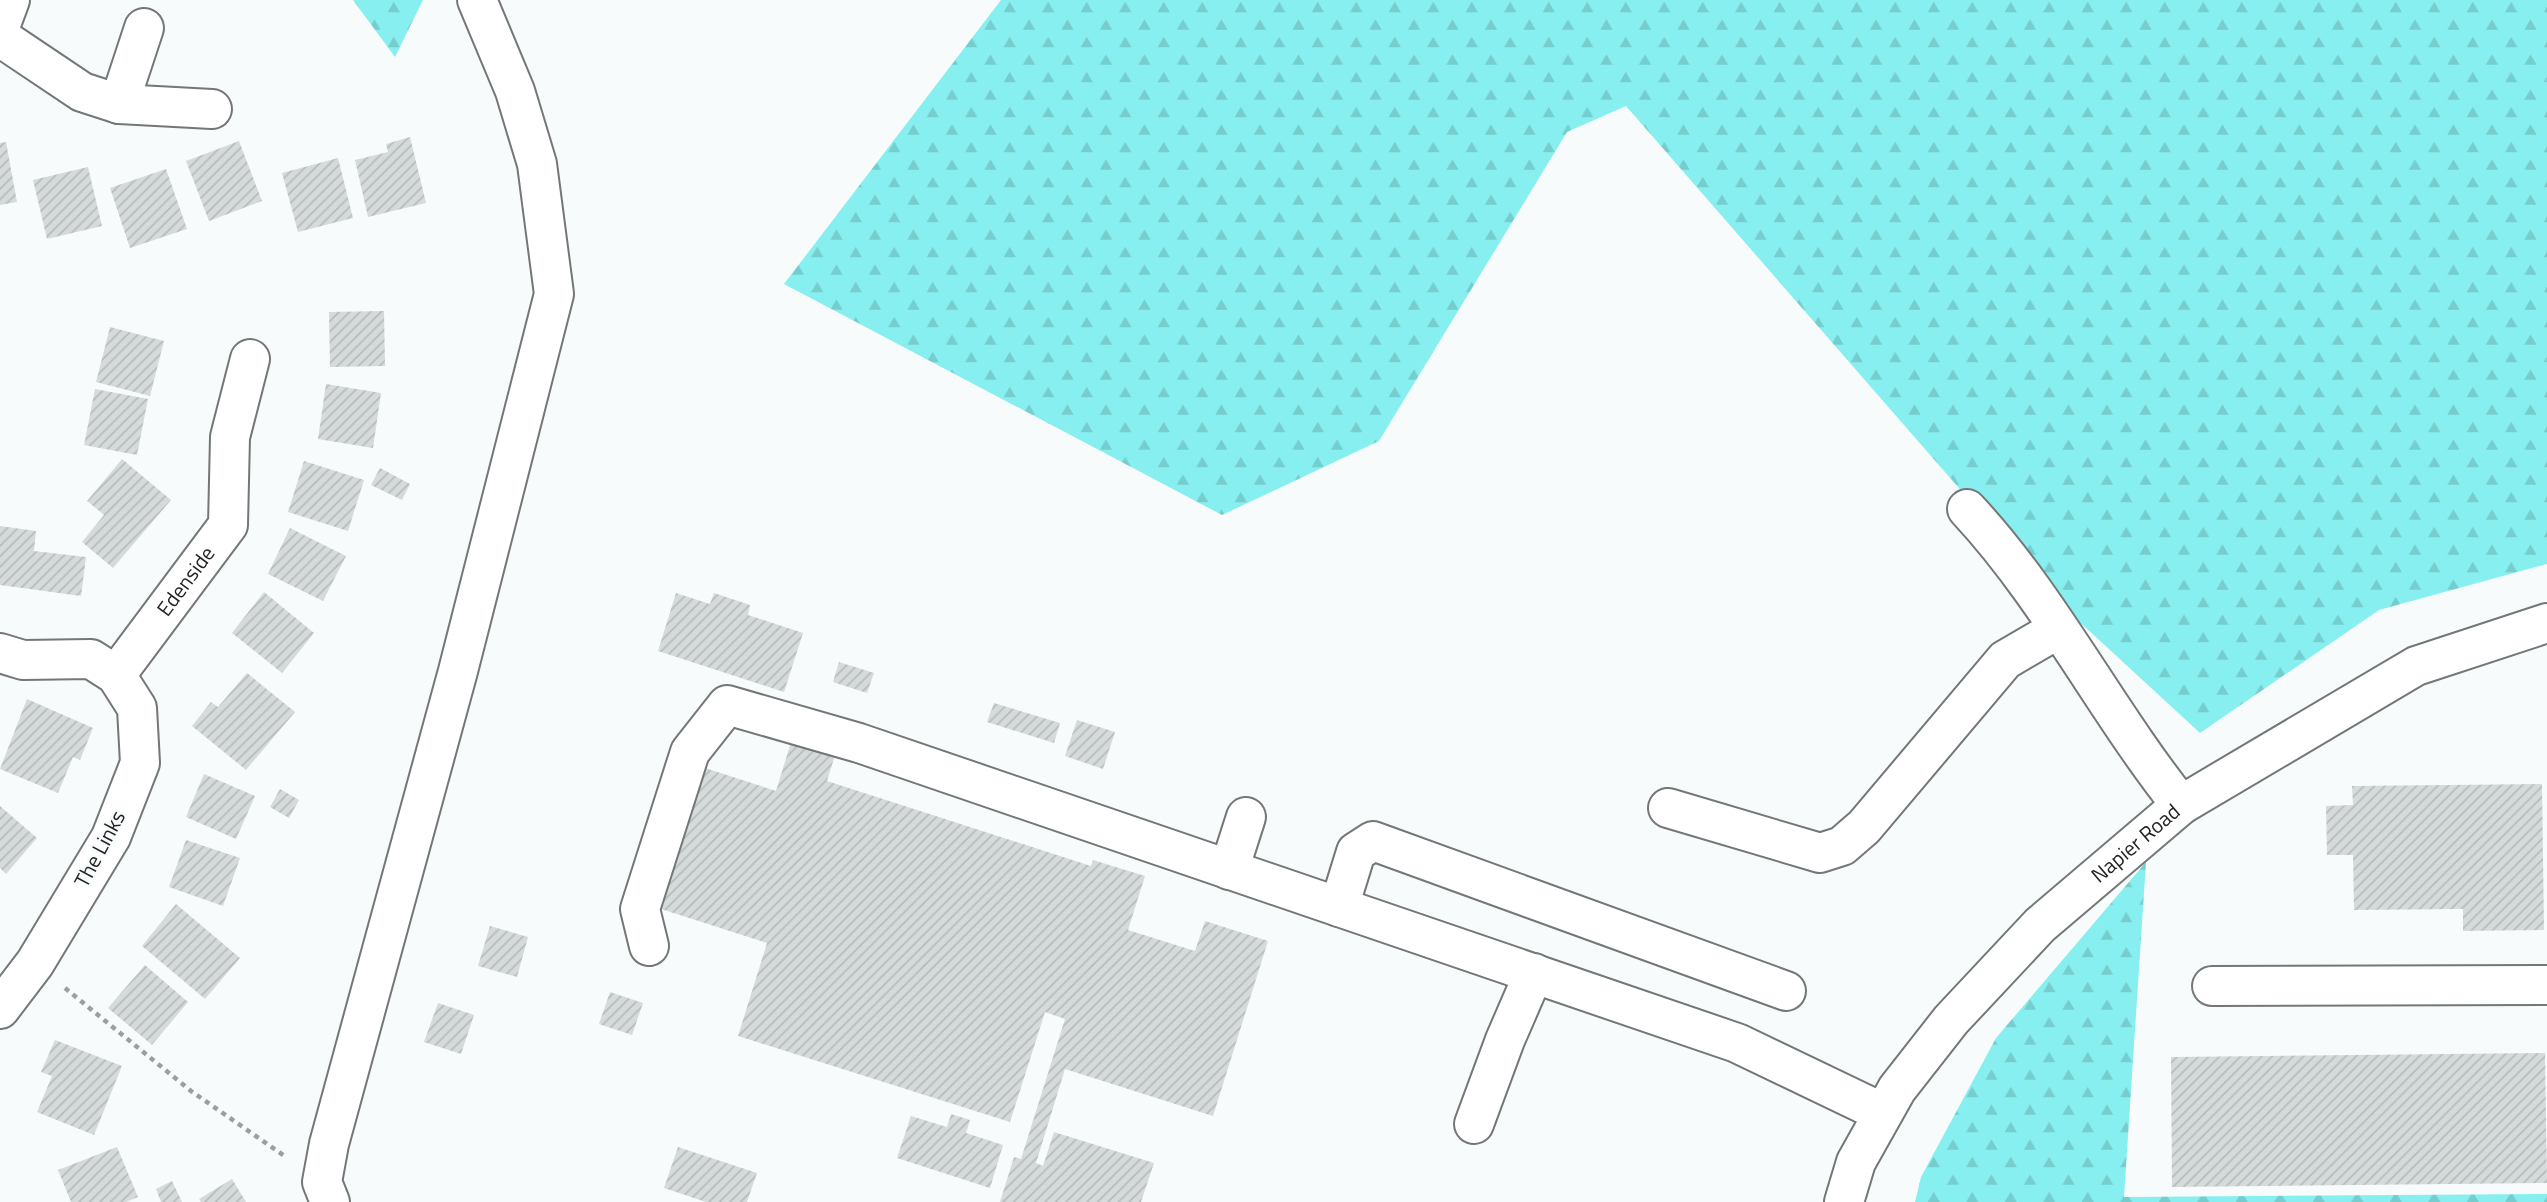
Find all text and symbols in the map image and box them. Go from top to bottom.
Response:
street label: Edenside [148,539,222,622]
street label: Napier Road [2083,795,2187,890]
street label: The Links [65,804,133,893]

